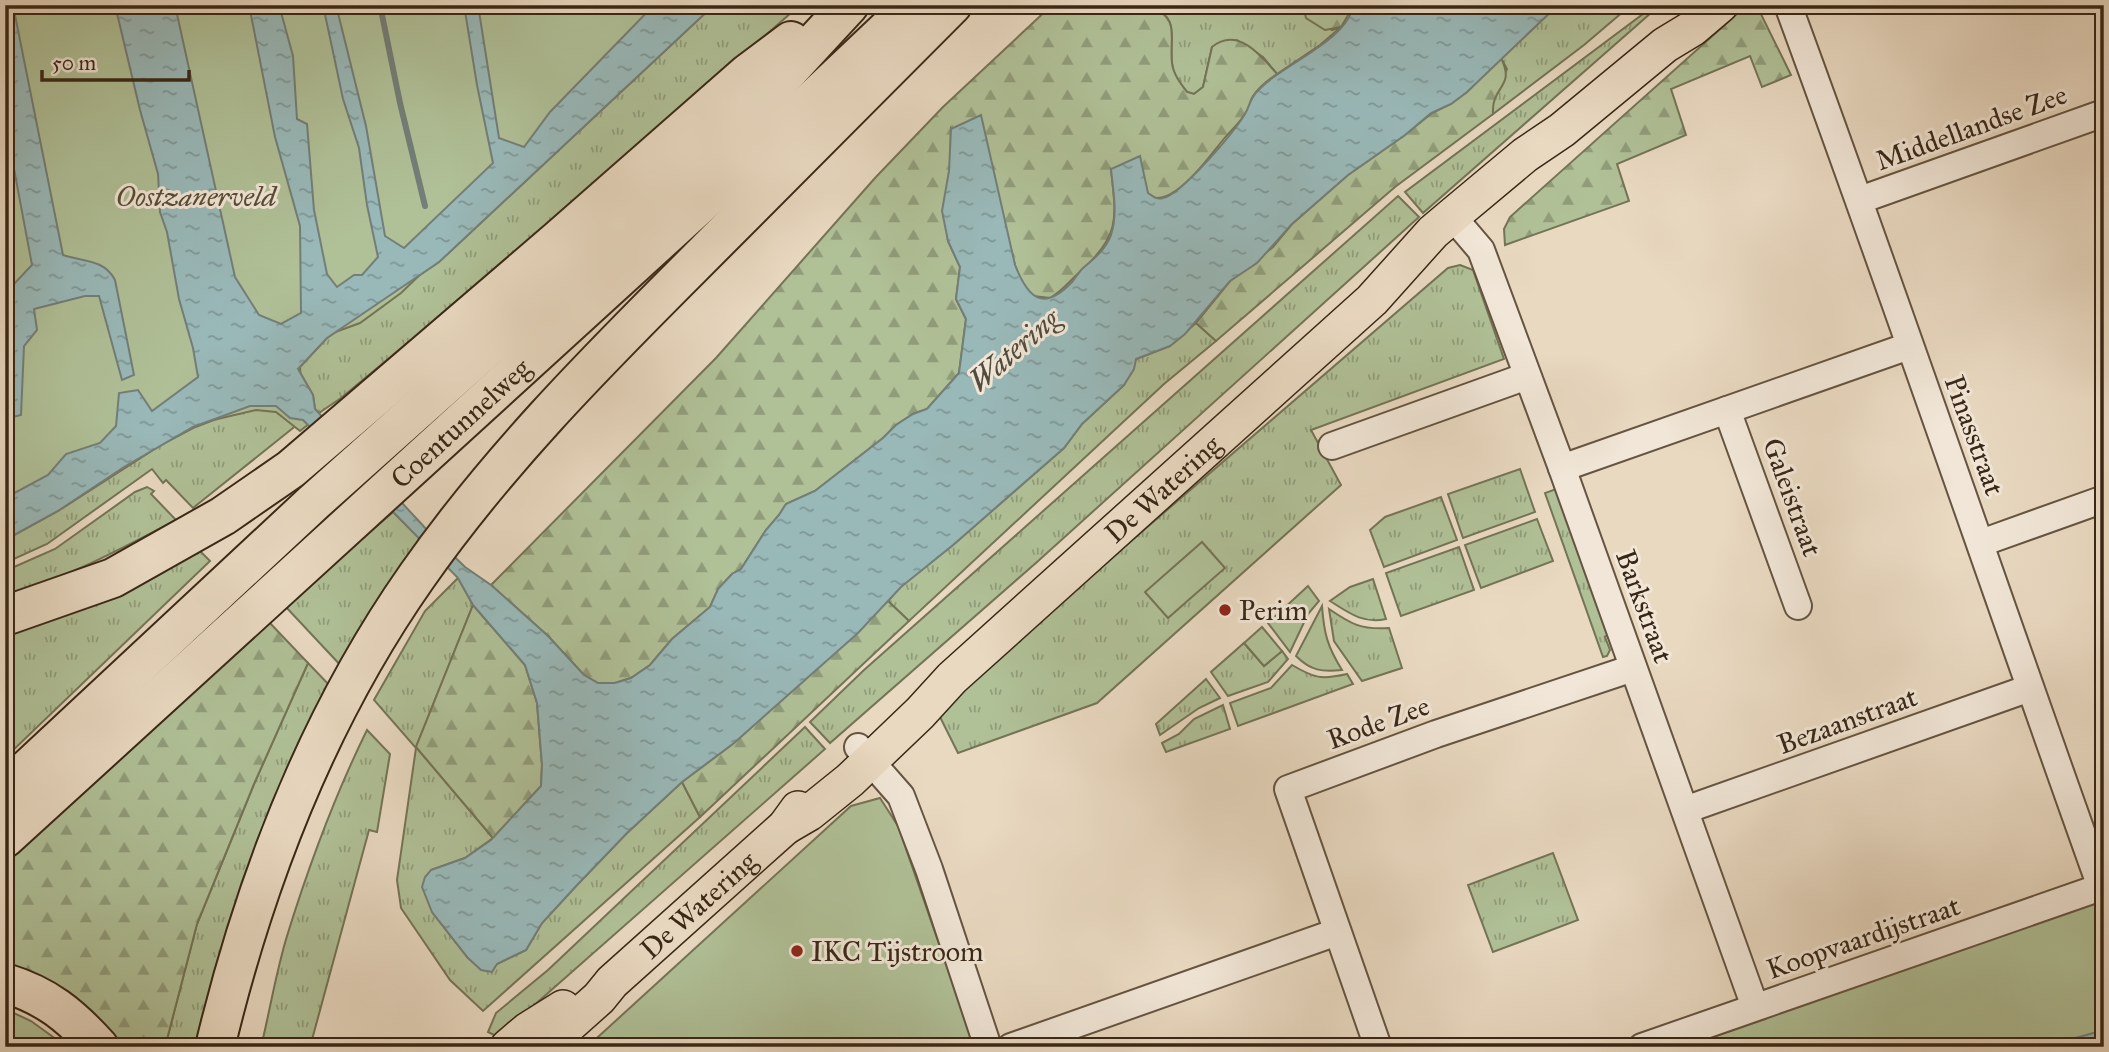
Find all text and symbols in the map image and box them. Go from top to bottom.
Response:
scale bar [42,38,189,82]
text: 50 m [52,50,97,76]
street label: Middellandse Zee [1871,77,2072,178]
park label: Oostzanerveld [116,179,278,214]
water label: Watering [961,300,1068,399]
street label: Coentunnelweg [383,350,538,496]
street label: Pinasstraat [1937,370,2012,500]
street label: De Watering [1097,427,1229,550]
street label: Galeistraat [1755,433,1830,561]
street label: Barkstraat [1608,545,1681,668]
place label: Perim [1239,593,1308,628]
marker: Perim [1217,602,1233,618]
street label: Bezaanstraat [1773,679,1922,762]
street label: Rode Zee [1322,688,1434,757]
street label: De Watering [633,843,765,967]
street label: Koopvaardijstraat [1762,888,1964,987]
place label: IKC Tijstroom [811,934,983,969]
marker: IKC Tijstroom [789,943,805,959]

